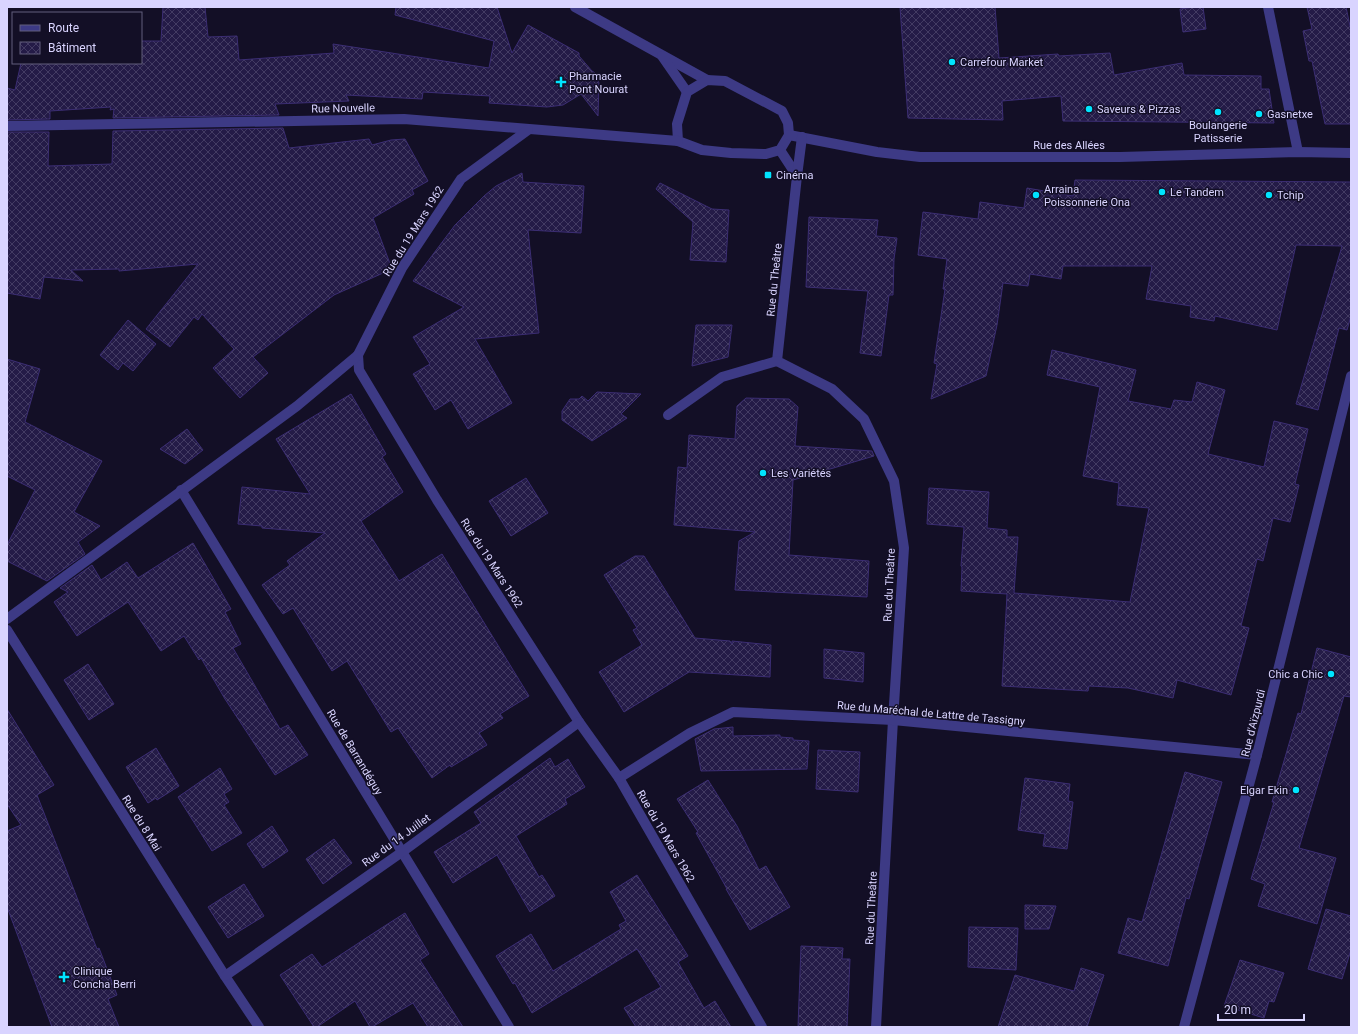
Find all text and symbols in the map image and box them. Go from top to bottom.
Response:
legend [12,12,142,64]
text: Route [48,21,79,35]
text: Bâtiment [48,41,96,55]
place label: Carrefour Market [960,56,1044,69]
marker: Carrefour Market [947,57,957,67]
place label: Pharmacie Pont Nourat [569,70,628,96]
marker: Pharmacie Pont Nourat [556,77,566,87]
street label: Rue Nouvelle [311,101,375,116]
place label: Saveurs & Pizzas [1097,103,1181,116]
marker: Saveurs & Pizzas [1084,104,1094,114]
marker: Boulangerie Patisserie [1213,107,1223,117]
place label: Gasnetxe [1267,108,1313,121]
marker: Gasnetxe [1254,109,1264,119]
place label: Boulangerie Patisserie [1189,119,1247,145]
street label: Rue des Allées [1033,139,1105,152]
place label: Cinéma [776,169,813,182]
marker: Cinéma [763,170,773,180]
place label: Arraina Poissonnerie Ona [1044,183,1130,209]
street label: Rue du 19 Mars 1962 [380,184,446,279]
place label: Le Tandem [1170,186,1224,199]
marker: Le Tandem [1157,187,1167,197]
place label: Tchip [1277,189,1304,202]
marker: Arraina Poissonnerie Ona [1031,190,1041,200]
marker: Tchip [1264,190,1274,200]
street label: Rue du Theâtre [764,243,785,317]
place label: Les Variétés [771,467,832,480]
marker: Les Variétés [758,468,768,478]
street label: Rue du 19 Mars 1962 [458,516,525,610]
street label: Rue du Theâtre [881,548,898,622]
place label: Chic a Chic [1268,668,1323,681]
marker: Chic a Chic [1326,669,1336,679]
street label: Rue d'Aïzpurdi [1239,688,1268,758]
street label: Rue du Maréchal de Lattre de Tassigny [836,699,1026,728]
street label: Rue de Barrandéguy [324,707,386,798]
place label: Elgar Ekin [1240,784,1288,797]
marker: Elgar Ekin [1291,785,1301,795]
street label: Rue du 19 Mars 1962 [634,788,697,885]
street label: Rue du 8 Mai [119,793,164,854]
street label: Rue du 14 Juillet [360,811,433,869]
street label: Rue du Theâtre [863,871,880,945]
place label: Clinique Concha Berri [73,965,136,991]
marker: Clinique Concha Berri [58,971,70,983]
scale bar [1218,996,1304,1022]
text: 20 m [1224,1003,1251,1017]

